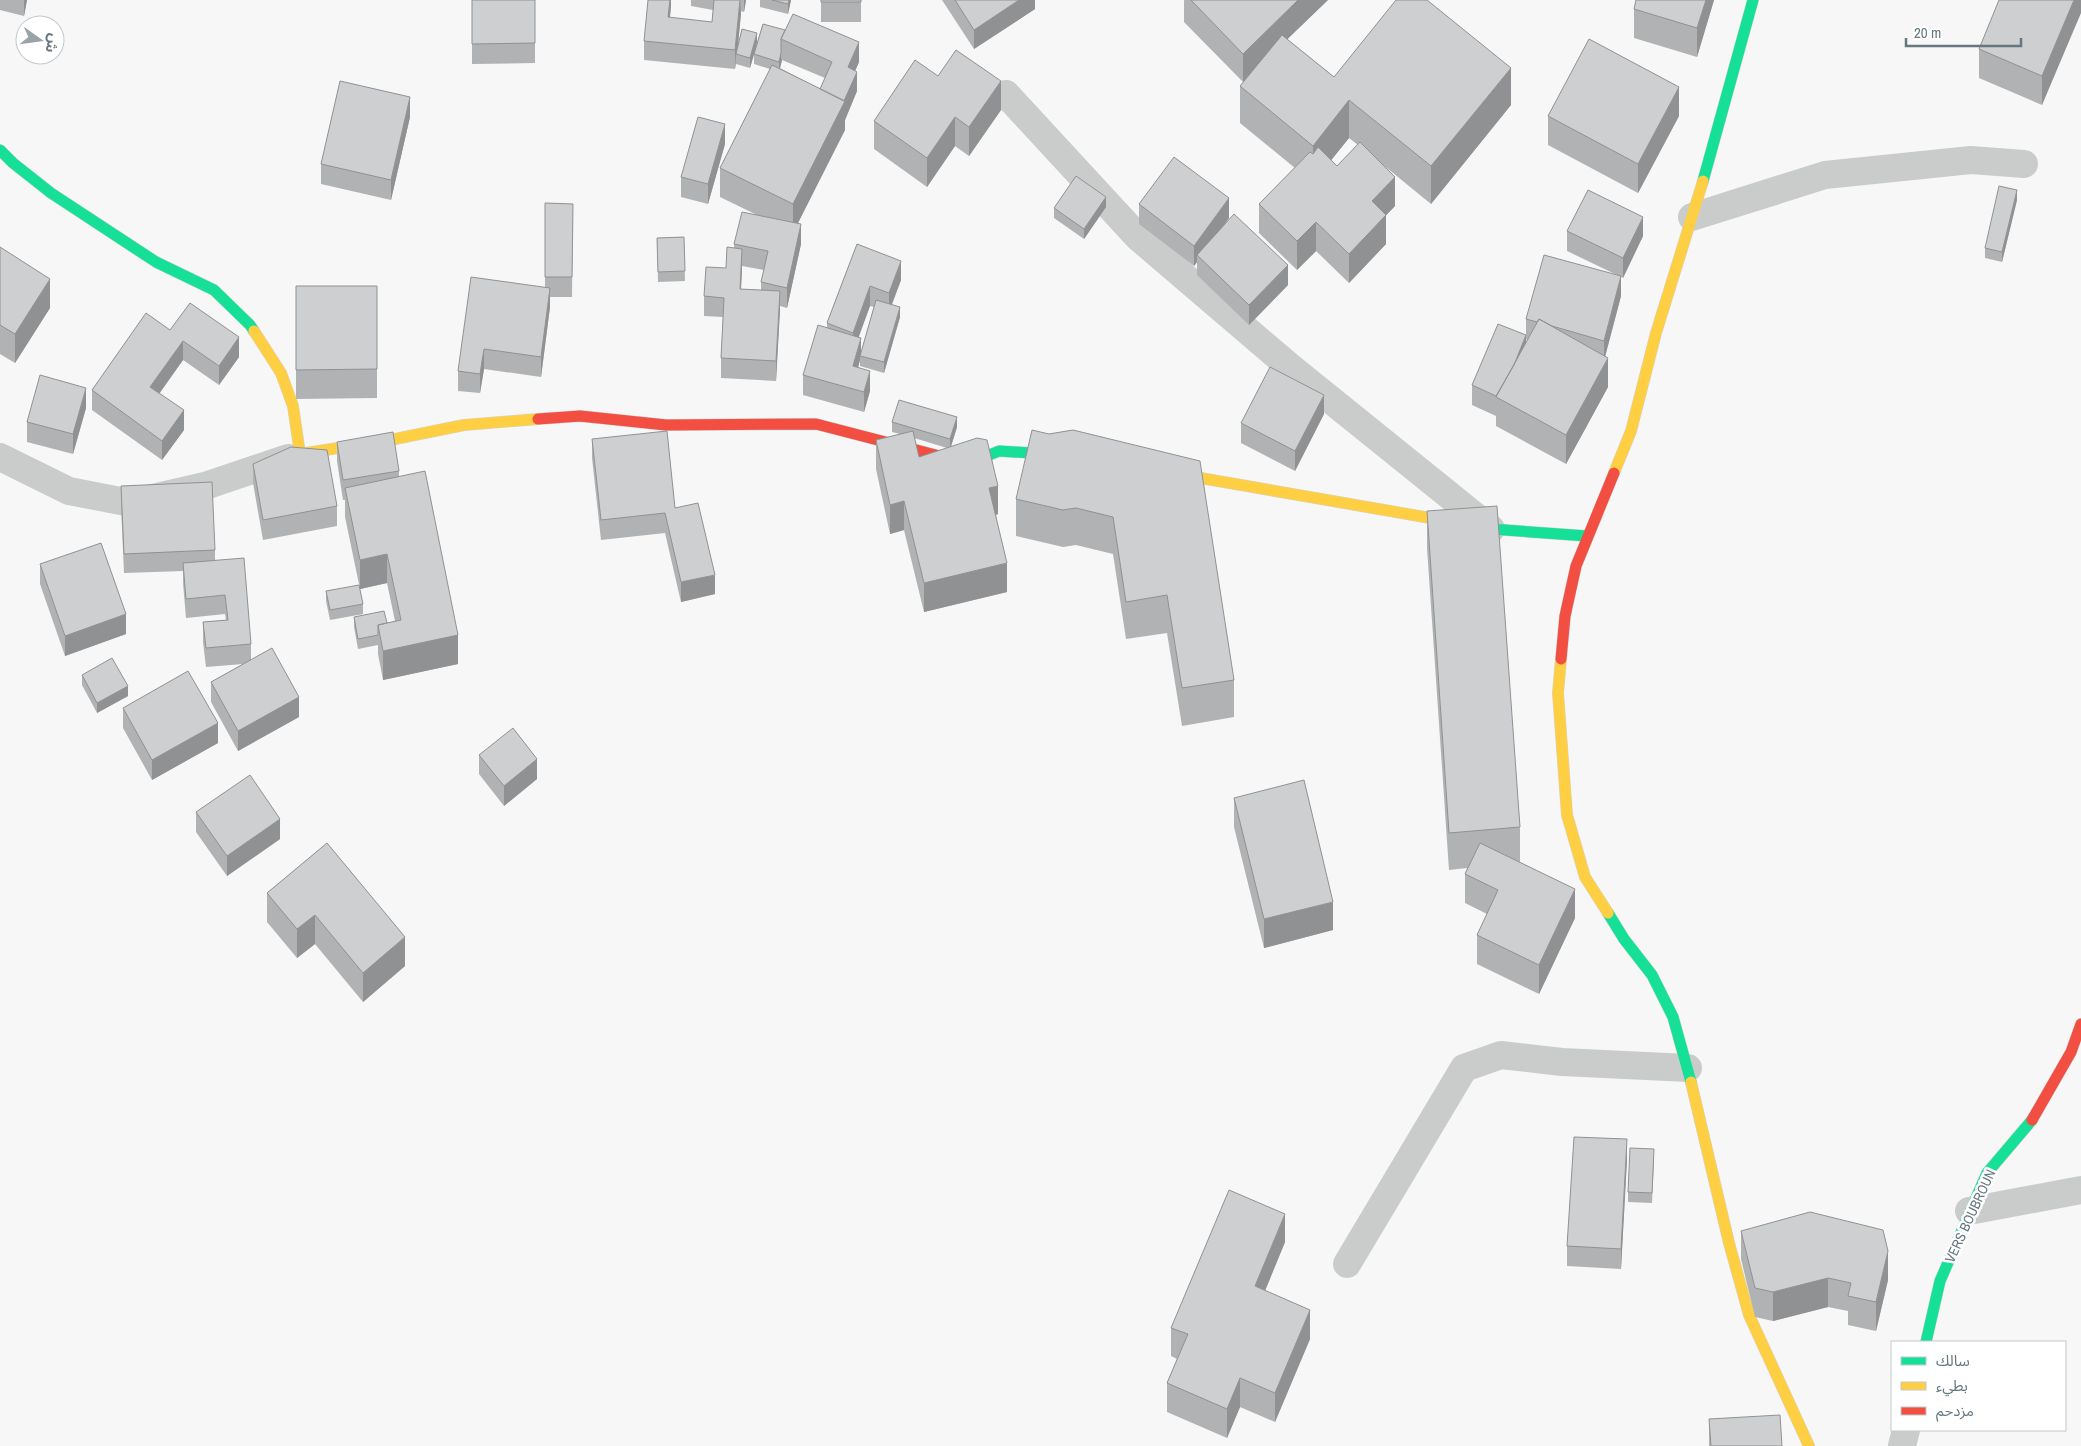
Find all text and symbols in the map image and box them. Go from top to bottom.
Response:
north arrow [15,15,65,65]
scale bar [1906,15,2021,47]
text: 20 m [1914,22,1941,43]
text: ش [42,32,64,55]
street label: VERS BOUBROUN [1941,1167,1999,1265]
legend [1891,1341,2066,1431]
text: سالك [1936,1350,1970,1371]
text: بطيء [1936,1375,1968,1397]
text: مزدحم [1936,1400,1974,1422]

